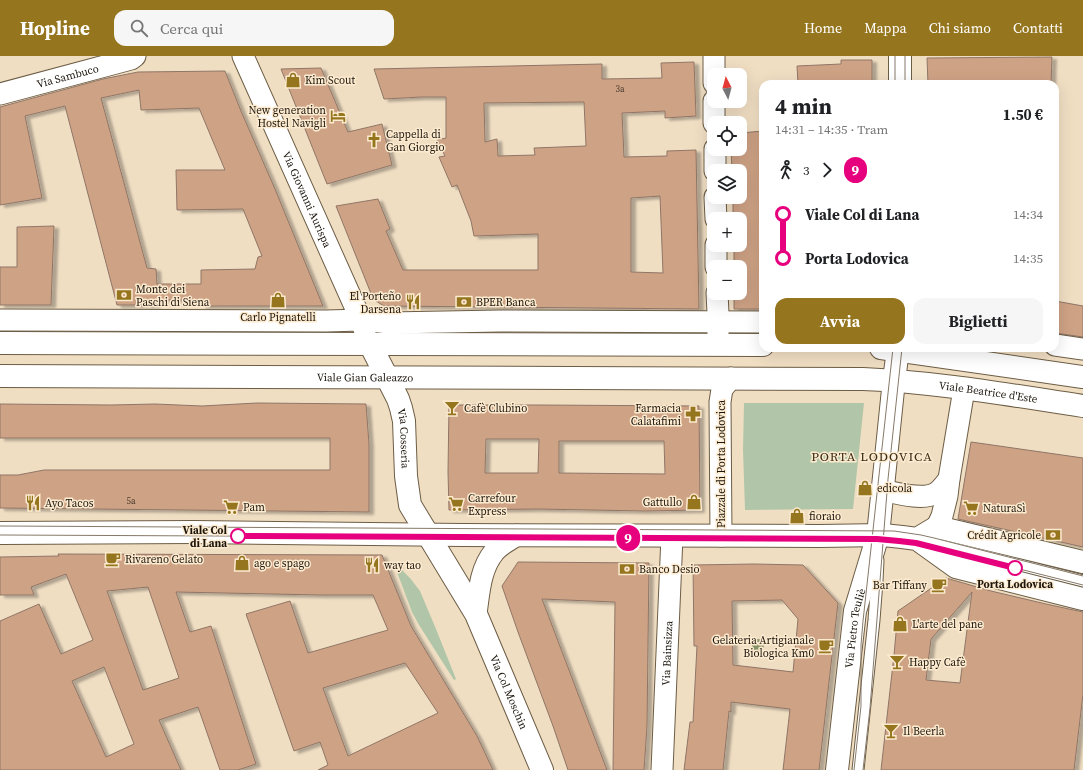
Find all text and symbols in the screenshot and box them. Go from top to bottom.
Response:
search box [114,10,394,46]
text: Hopline [20,15,90,41]
icon: search [128,17,150,39]
text: Cerca qui [160,18,223,39]
text: Home [804,18,842,38]
text: Mappa [864,18,907,38]
text: Chi siamo [929,18,991,38]
text: Contatti [1013,18,1063,38]
street label: Via Sambuco [35,60,100,91]
north arrow [707,68,747,108]
map controls [707,68,747,300]
shop icon: Kim Scout [284,71,302,89]
place label: Kim Scout [305,73,355,88]
house number: 3a [615,83,625,95]
text: 4 min [775,91,832,121]
place label: New generation Hostel Navigli [248,103,326,131]
text: 1.50 € [1003,104,1043,125]
hotel icon: New generation Hostel Navigli [329,107,347,125]
button: locate [707,116,747,156]
text: 14:31 – 14:35 · Tram [775,121,888,138]
place label: Cappella di Gan Giorgio [386,127,445,155]
church icon: Cappella di Gan Giorgio [365,131,383,149]
street label: Via Giovanni Aurispa [279,149,335,250]
icon: walk [775,159,797,181]
icon: forward [816,159,838,181]
text: 9 [852,160,859,180]
text: 3 [803,162,810,179]
button: layers [707,164,747,204]
text: Viale Col di Lana [805,204,919,225]
text: 14:34 [1013,206,1043,223]
button: + [707,212,747,252]
text: Porta Lodovica [805,248,909,269]
text: 14:35 [1013,250,1043,267]
button: − [707,260,747,300]
place label: Monte dei Paschi di Siena [136,282,210,310]
bank icon: Monte dei Paschi di Siena [115,286,133,304]
place label: El Porteño Darsena [349,289,401,317]
shop icon: Carlo Pignatelli [269,291,287,309]
restaurant icon: El Porteño Darsena [404,293,422,311]
bank icon: BPER Banca [455,293,473,311]
place label: BPER Banca [476,295,536,310]
button: Avvia [775,298,905,344]
button: Biglietti [913,298,1043,344]
place label: Carlo Pignatelli [240,310,316,325]
street label: Viale Gian Galeazzo [317,370,413,385]
street label: Viale Beatrice d'Este [938,378,1039,406]
bar icon: Cafè Clubino [443,399,461,417]
street label: Piazzale di Porta Lodovica [714,400,729,528]
place label: Cafè Clubino [464,401,527,416]
place label: Farmacia Calatafimi [631,401,681,429]
pharmacy icon: Farmacia Calatafimi [684,405,702,423]
street label: Via Cosseria [394,407,413,469]
district label: PORTA LODOVICA [811,448,933,465]
shop icon: edicola [856,479,874,497]
place label: edicola [877,481,913,496]
place label: Carrefour Express [468,491,516,519]
shop icon: Gattullo [685,493,703,511]
restaurant icon: Ayo Tacos [24,494,42,512]
house number: 5a [126,495,136,507]
supermarket icon: Carrefour Express [447,495,465,513]
place label: Gattullo [643,495,682,510]
place label: Ayo Tacos [45,496,94,511]
supermarket icon: Pam [222,498,240,516]
supermarket icon: NaturaSì [962,499,980,517]
place label: Pam [243,500,265,515]
place label: NaturaSì [983,501,1026,516]
shop icon: fioraio [788,507,806,525]
place label: fioraio [809,509,841,524]
place label: Viale Col di Lana [183,523,227,551]
line badge: 9 [615,525,641,551]
bank icon: Crédit Agricole [1044,526,1062,544]
marker: Viale Col di Lana [230,528,246,544]
text: 9 [624,528,632,548]
place label: Crédit Agricole [967,528,1041,543]
cafe icon: Rivareno Gelato [104,550,122,568]
place label: Rivareno Gelato [125,552,203,567]
shop icon: ago e spago [233,554,251,572]
place label: ago e spago [254,556,310,571]
restaurant icon: way tao [363,556,381,574]
place label: way tao [384,558,421,573]
bank icon: Banco Desio [618,560,636,578]
marker: Porta Lodovica [1007,560,1023,576]
place label: Banco Desio [639,562,700,577]
cafe icon: Bar Tiffany [930,576,948,594]
place label: Porta Lodovica [977,577,1053,592]
place label: Bar Tiffany [873,578,927,593]
street label: Via Pietro Teuliè [841,586,869,669]
shop icon: L'arte del pane [891,615,909,633]
place label: L'arte del pane [912,617,983,632]
street label: Via Bainsizza [658,620,676,686]
place label: Gelateria Artigianale Biologica Km0 [712,633,814,661]
cafe icon: Gelateria Artigianale Biologica Km0 [817,637,835,655]
street label: Via Col Moschin [487,652,532,732]
bar icon: Happy Cafè [888,653,906,671]
place label: Happy Cafè [909,655,966,670]
bar icon: Il Beerla [882,722,900,740]
place label: Il Beerla [903,724,945,739]

